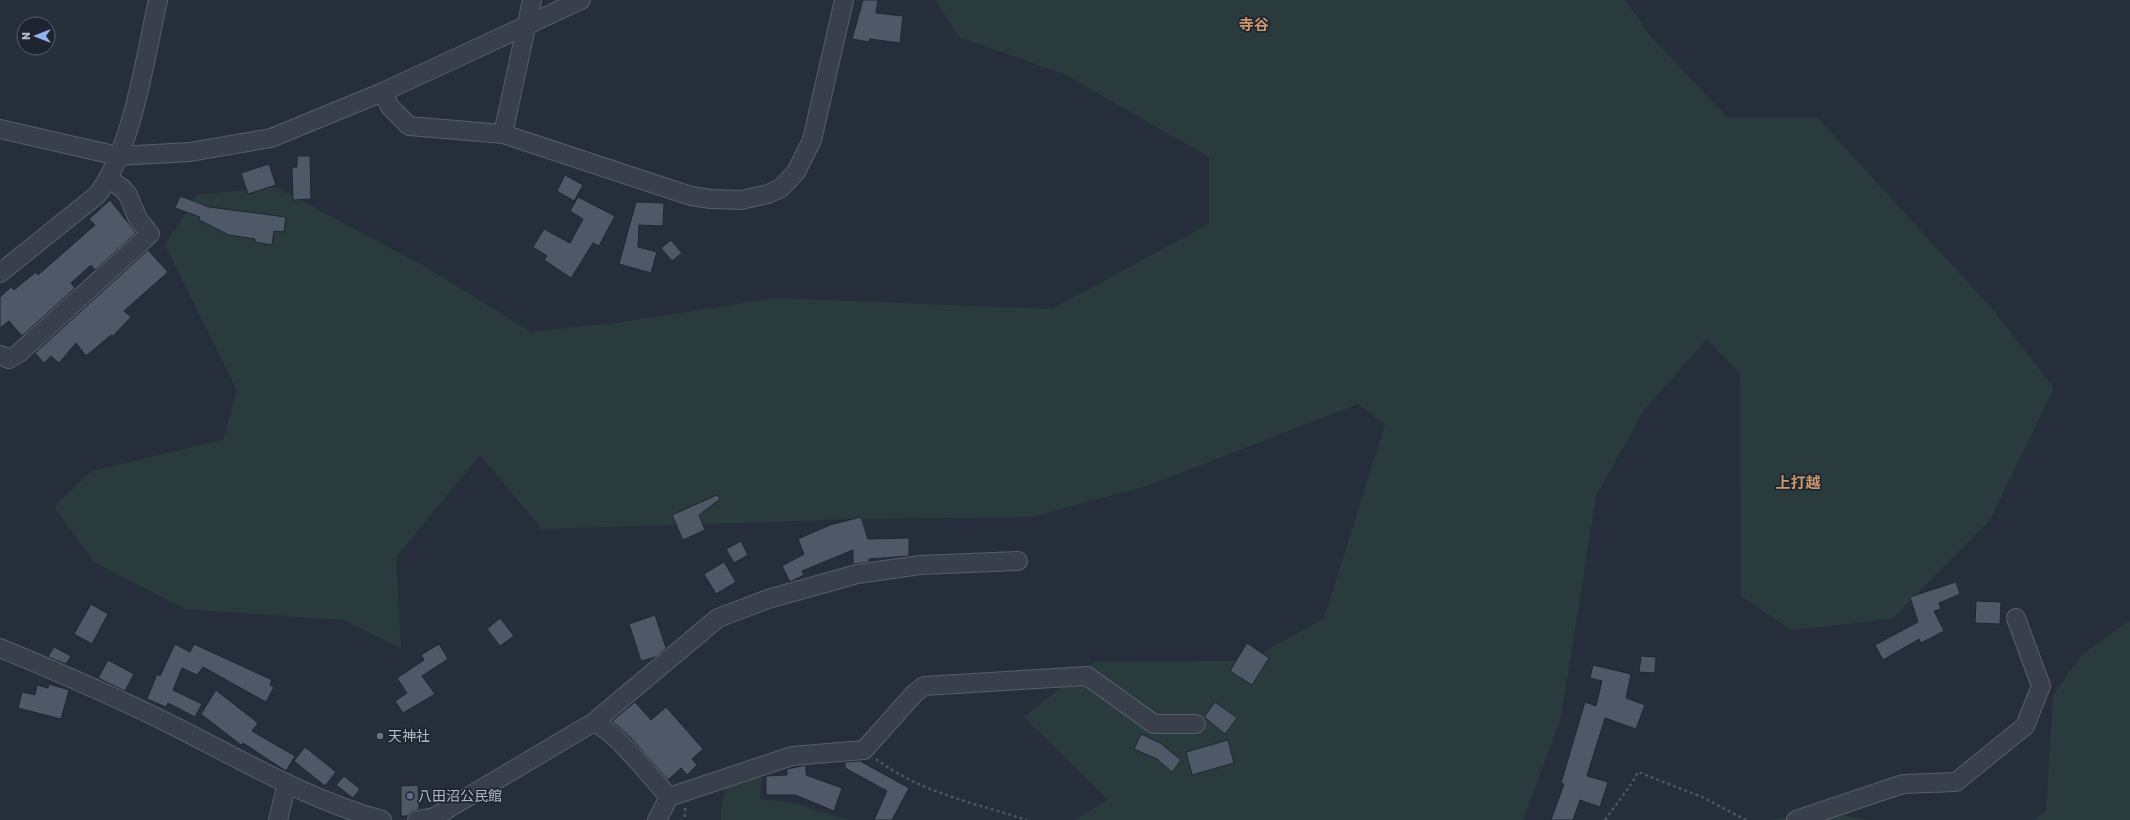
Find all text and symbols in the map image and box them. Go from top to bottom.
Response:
north arrow [16,16,56,56]
district label: 寺谷 [1239,16,1269,34]
text: N [20,32,33,40]
district label: 上打越 [1775,474,1821,492]
place label: 天神社 [388,728,430,745]
marker: 天神社 [375,731,385,741]
place label: 八田沼公民館 [418,788,502,805]
marker: 八田沼公民館 [405,791,415,801]

